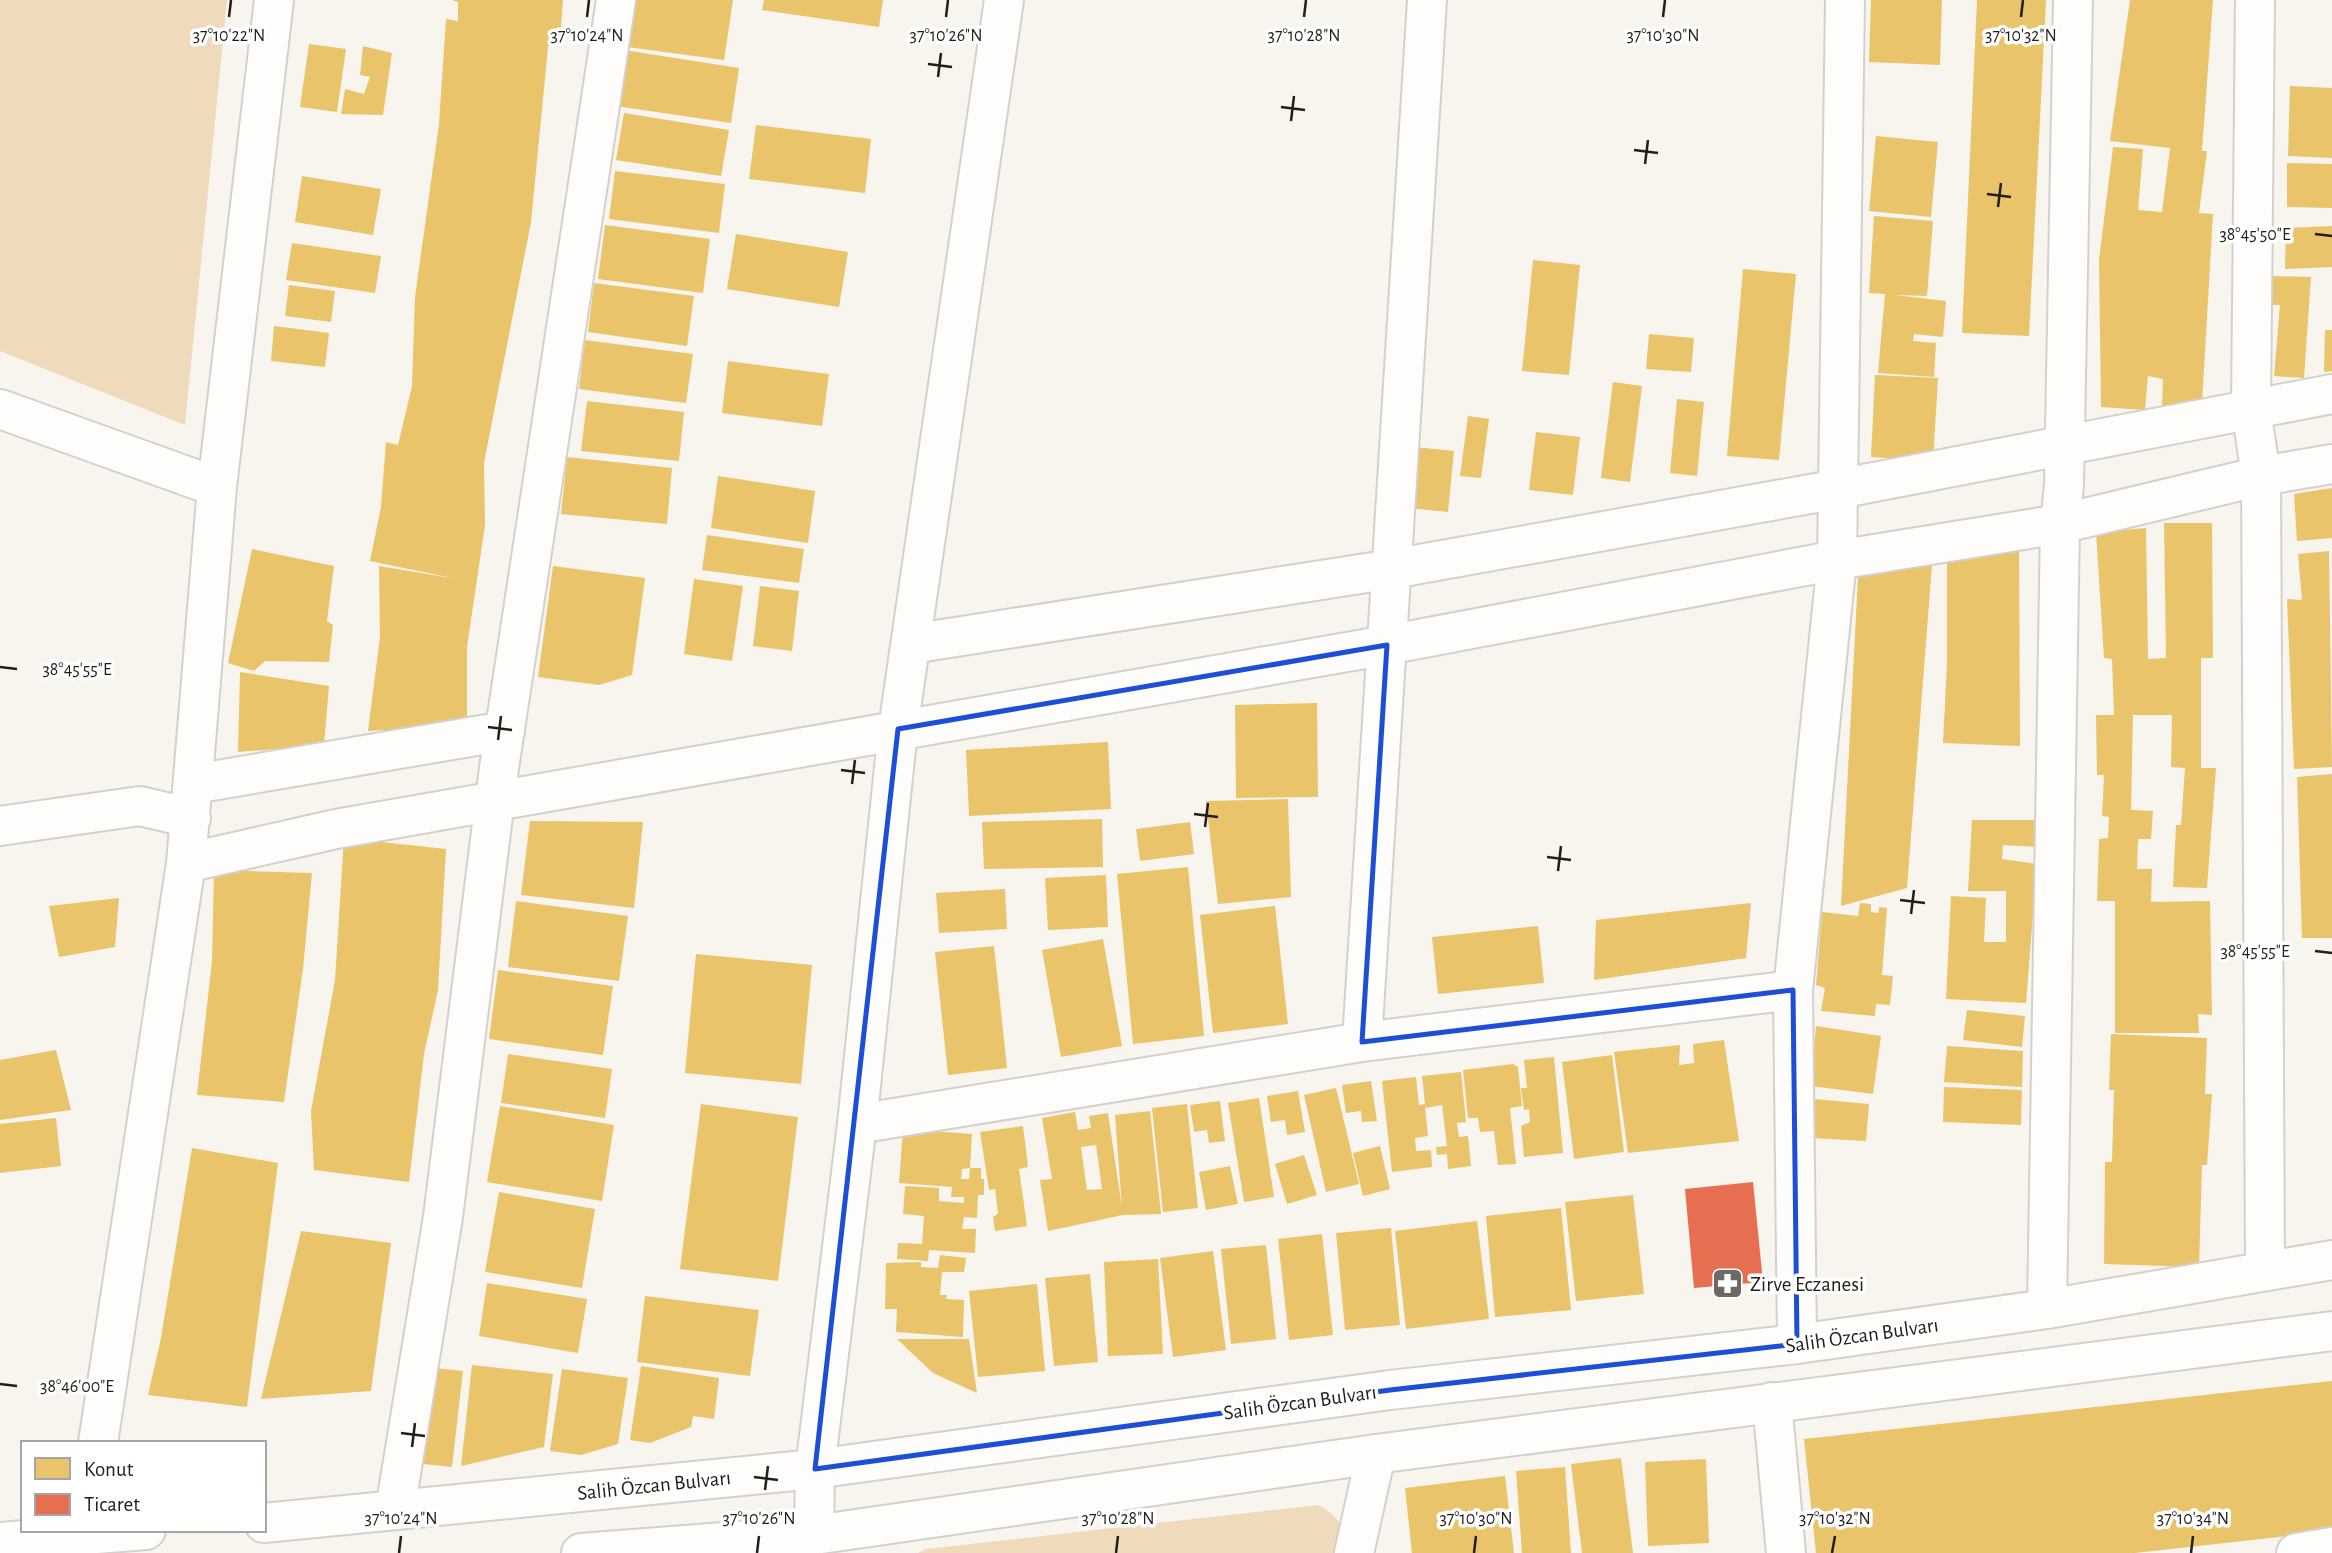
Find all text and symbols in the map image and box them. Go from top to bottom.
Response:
text: 37°10'22"N [193,27,265,45]
text: 37°10'24"N [550,27,624,45]
text: 37°10'26"N [910,27,982,45]
text: 37°10'28"N [1268,27,1340,45]
text: 37°10'30"N [1626,27,1700,45]
text: 37°10'32"N [1985,27,2057,45]
text: 38°45'50"E [2219,226,2291,244]
text: 38°45'55"E [42,661,112,679]
text: 38°45'55"E [2220,943,2290,961]
pharmacy icon: Zirve Eczanesi [1710,1267,1744,1301]
place label: Zirve Eczanesi [1750,1274,1864,1295]
street label: Salih Özcan Bulvarı [1784,1313,1940,1357]
text: 38°46'00"E [40,1378,114,1396]
street label: Salih Özcan Bulvarı [1222,1380,1378,1424]
legend [21,1441,266,1532]
text: Konut [84,1459,134,1480]
street label: Salih Özcan Bulvarı [576,1466,732,1504]
text: Ticaret [84,1494,140,1515]
text: 37°10'24"N [364,1510,438,1528]
text: 37°10'26"N [723,1510,795,1528]
text: 37°10'28"N [1082,1510,1154,1528]
text: 37°10'30"N [1439,1510,1513,1528]
text: 37°10'32"N [1799,1510,1871,1528]
text: 37°10'34"N [2157,1510,2229,1528]

